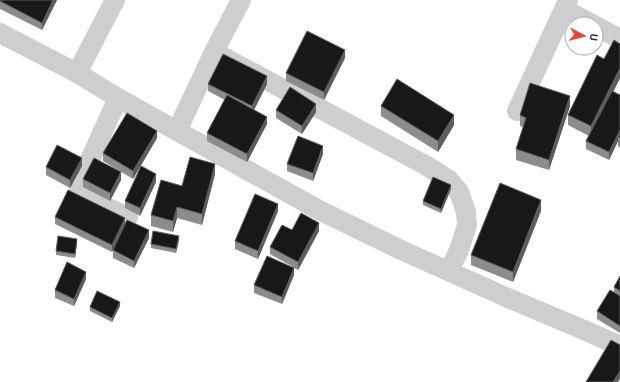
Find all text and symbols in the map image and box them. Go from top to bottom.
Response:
north arrow [564,16,604,56]
text: U [586,33,602,42]

